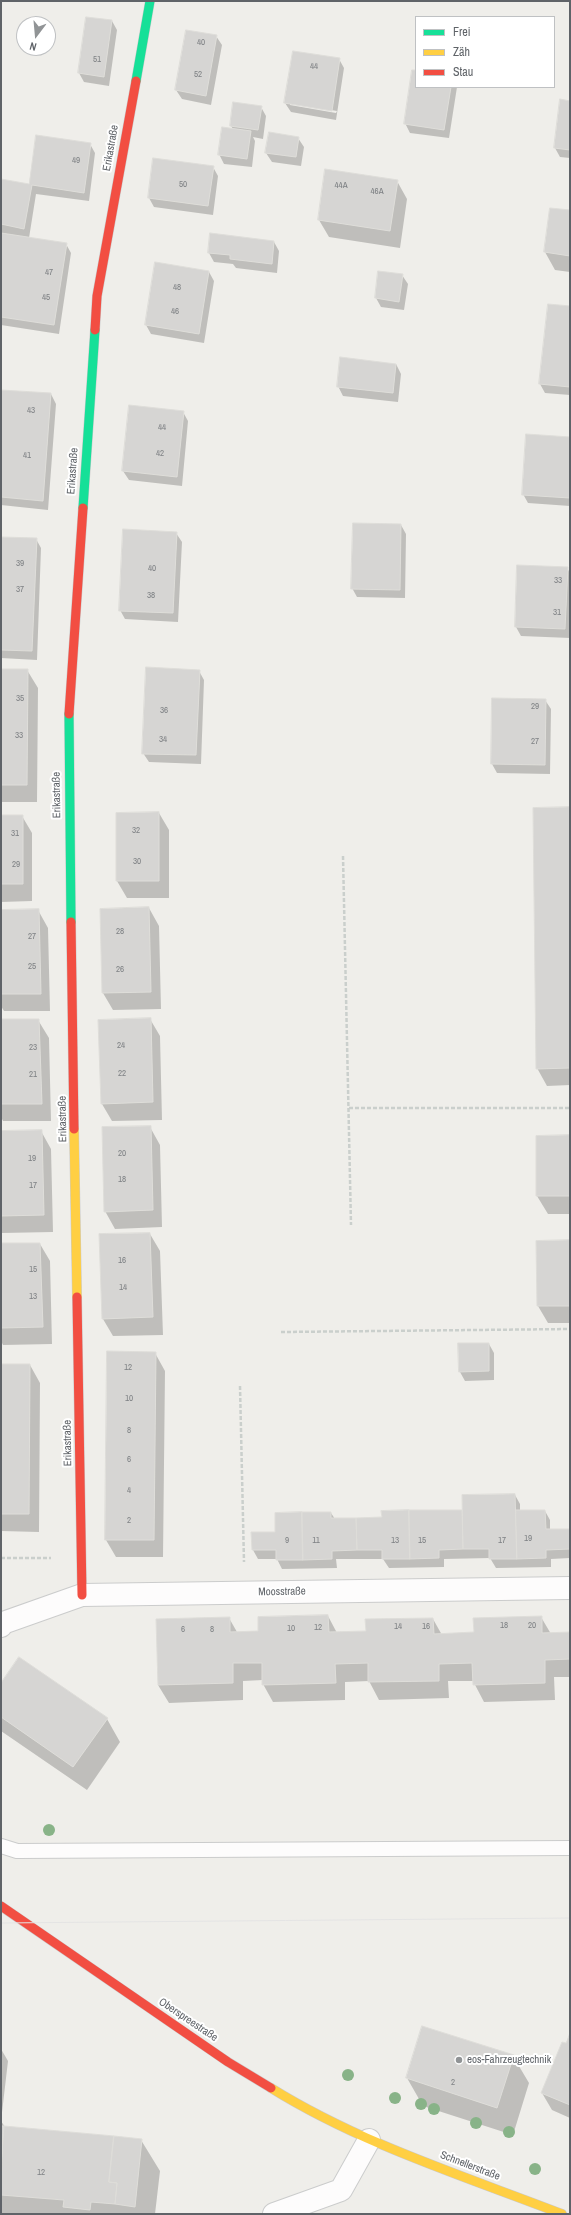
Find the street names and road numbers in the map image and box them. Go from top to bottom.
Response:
street label: Erikastraße [100,124,122,172]
street label: Erikastraße [65,447,81,495]
street label: Erikastraße [50,772,64,818]
street label: Erikastraße [56,1096,70,1142]
street label: Erikastraße [61,1420,75,1466]
street label: Moosstraße [258,1585,306,1599]
street label: Oberspreestraße [156,1995,220,2045]
street label: Schnellerstraße [438,2149,502,2183]

